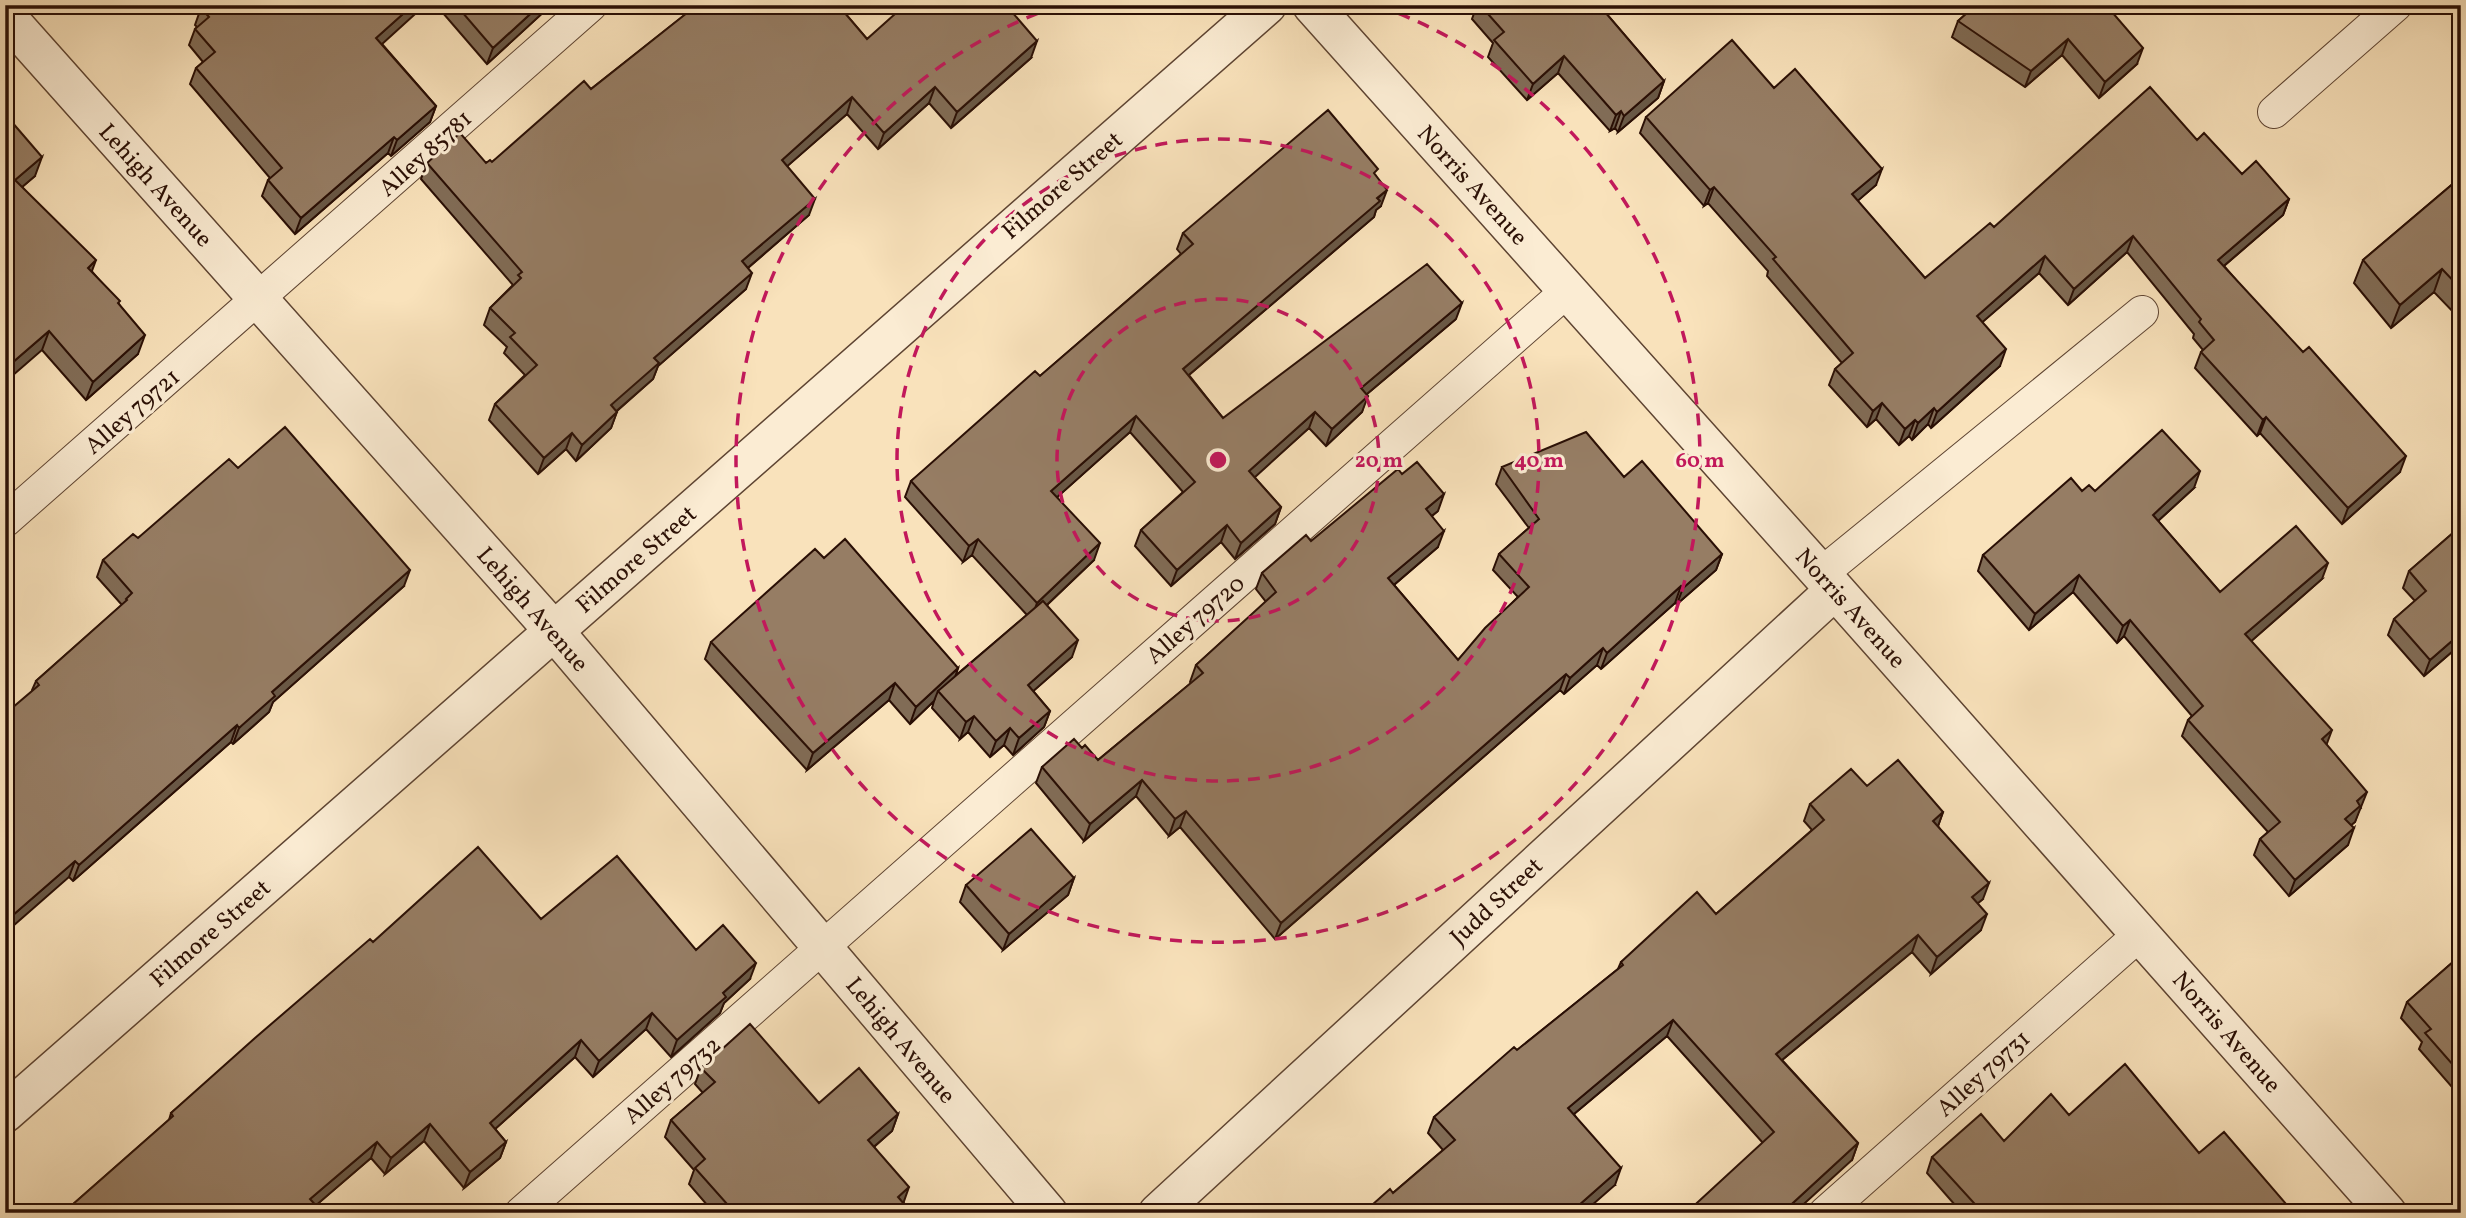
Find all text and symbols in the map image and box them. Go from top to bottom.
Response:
street label: Alley 85781 [372,103,481,206]
street label: Lehigh Avenue [90,117,219,256]
street label: Norris Avenue [1408,119,1535,254]
street label: Filmore Street [995,124,1131,249]
street label: Alley 79721 [78,361,188,464]
text: 20 m [1355,447,1403,476]
text: 40 m [1514,447,1564,476]
text: 60 m [1676,447,1724,476]
centre of rings [1206,448,1230,472]
street label: Filmore Street [569,498,705,623]
street label: Lehigh Avenue [467,540,596,680]
street label: Norris Avenue [1786,542,1913,677]
street label: Alley 79720 [1139,568,1253,673]
street label: Judd Street [1443,850,1551,955]
street label: Filmore Street [143,872,279,997]
street label: Norris Avenue [2163,965,2288,1102]
street label: Lehigh Avenue [836,971,963,1112]
street label: Alley 79731 [1930,1023,2039,1126]
street label: Alley 79732 [617,1030,730,1134]

